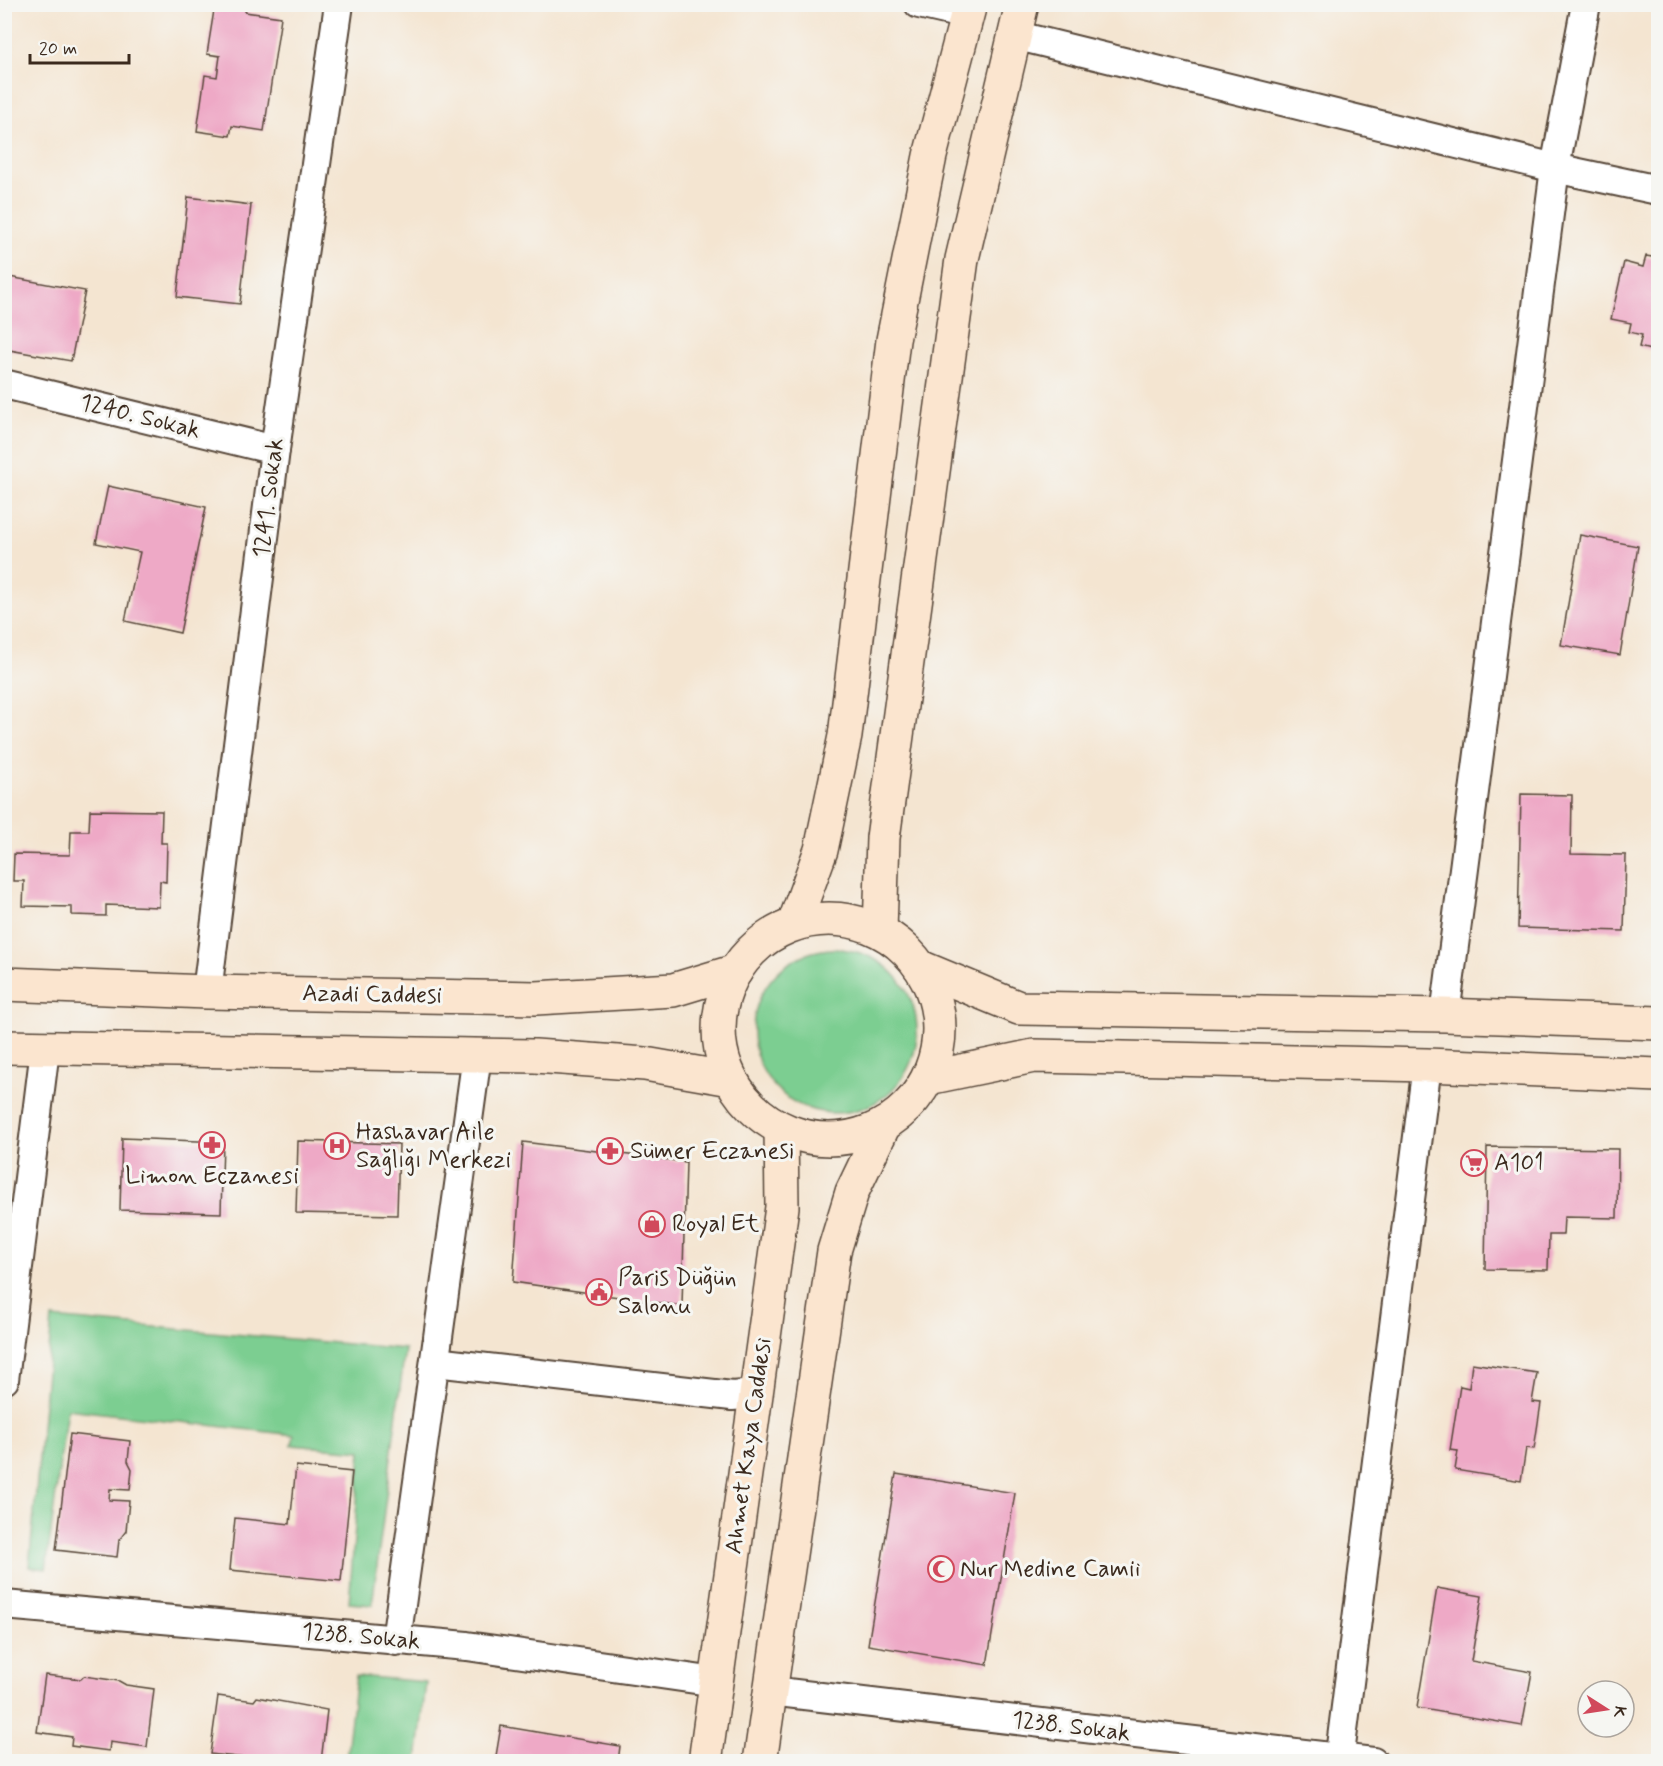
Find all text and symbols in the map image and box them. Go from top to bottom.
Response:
scale bar [30,27,129,65]
text: 20 m [39,37,77,61]
street label: 1240. Sokak [77,387,204,447]
street label: 1241. Sokak [246,436,292,560]
street label: Azadi Caddesi [302,978,442,1012]
place label: Hashavar Aile Sağlığı Merkezi [356,1117,511,1176]
pharmacy icon: Limon Eczanesi [197,1130,227,1160]
hospital icon: Hashavar Aile Sağlığı Merkezi [322,1131,352,1161]
pharmacy icon: Sümer Eczanesi [595,1136,625,1166]
place label: Sümer Eczanesi [630,1136,794,1167]
supermarket icon: A101 [1459,1148,1489,1178]
place label: A101 [1494,1148,1544,1179]
place label: Limon Eczanesi [125,1161,299,1192]
shop icon: Royal Et [637,1209,667,1239]
place label: Royal Et [672,1209,759,1240]
place label: Paris Düğün Salonu [618,1263,737,1322]
public building icon: Paris Düğün Salonu [584,1277,614,1307]
street label: Ahmet Kaya Caddesi [718,1336,780,1556]
mosque icon: Nur Medine Camii [926,1554,956,1584]
place label: Nur Medine Camii [960,1554,1140,1585]
street label: 1238. Sokak [300,1616,422,1658]
north arrow [1576,1679,1636,1739]
street label: 1238. Sokak [1010,1704,1132,1750]
text: K [1608,1704,1631,1720]

